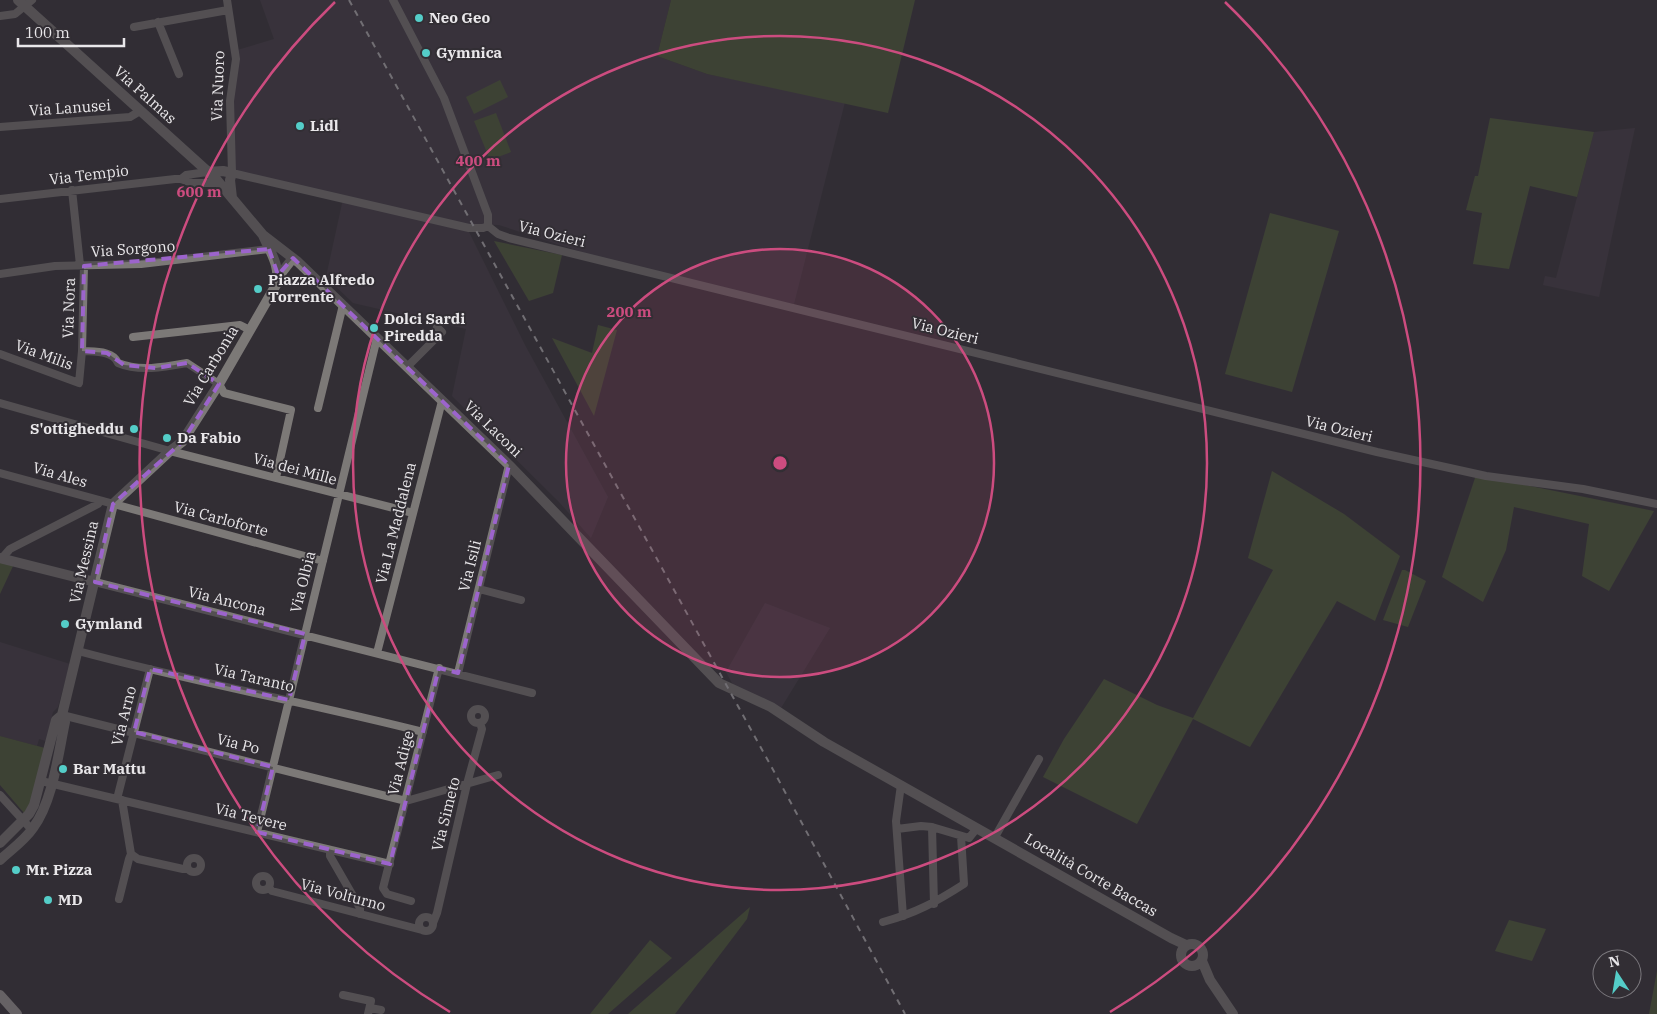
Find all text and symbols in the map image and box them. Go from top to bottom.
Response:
place label: Neo Geo [429,8,490,27]
marker: Neo Geo [413,12,425,24]
scale bar [18,15,124,47]
text: 100 m [25,23,70,42]
place label: Gymnica [436,43,503,62]
marker: Gymnica [420,47,432,59]
street label: Via Nuoro [207,50,228,122]
street label: Via Palmas [110,62,181,128]
street label: Via Lanusei [28,95,112,120]
place label: Lidl [310,116,339,135]
marker: Lidl [294,120,306,132]
text: 400 m [455,151,501,170]
street label: Via Tempio [48,160,130,189]
text: 600 m [176,182,222,201]
street label: Via Ozieri [517,216,588,251]
street label: Via Sorgono [90,236,176,261]
place label: Piazza Alfredo Torrente [268,270,375,306]
street label: Via Nora [58,277,79,339]
marker: Piazza Alfredo Torrente [252,283,264,295]
text: 200 m [606,302,652,321]
place label: Dolci Sardi Piredda [384,309,465,345]
street label: Via Ozieri [910,313,981,348]
street label: Via Carbonia [179,322,242,409]
marker: Dolci Sardi Piredda [368,322,380,334]
street label: Via Milis [13,335,76,374]
street label: Via Laconi [460,396,527,461]
street label: Via Ozieri [1304,411,1375,446]
place label: S'ottigheddu [30,419,124,438]
marker: S'ottigheddu [128,423,140,435]
place label: Da Fabio [177,428,241,447]
marker: Da Fabio [161,432,173,444]
street label: Via dei Mille [251,448,339,489]
centre of rings [771,454,789,472]
street label: Via Ales [31,458,90,491]
street label: Via La Maddalena [371,460,420,586]
street label: Via Carloforte [172,497,270,540]
street label: Via Messina [65,519,102,605]
street label: Via Isili [454,538,485,594]
street label: Via Olbia [286,549,319,615]
street label: Via Ancona [186,582,268,619]
place label: Gymland [75,614,143,633]
marker: Gymland [59,618,71,630]
street label: Via Taranto [212,659,296,696]
street label: Via Arno [107,684,140,748]
street label: Via Adige [383,728,418,797]
street label: Via Po [215,729,262,758]
place label: Bar Mattu [73,759,146,778]
marker: Bar Mattu [57,763,69,775]
street label: Via Simeto [427,775,464,853]
street label: Via Tevere [213,798,289,835]
street label: Località Corte Baccas [1021,829,1161,920]
place label: Mr. Pizza [26,860,93,879]
marker: Mr. Pizza [10,864,22,876]
street label: Via Volturno [298,874,388,915]
place label: MD [58,890,83,909]
marker: MD [42,894,54,906]
north arrow [1592,949,1642,999]
text: N [1607,951,1622,971]

